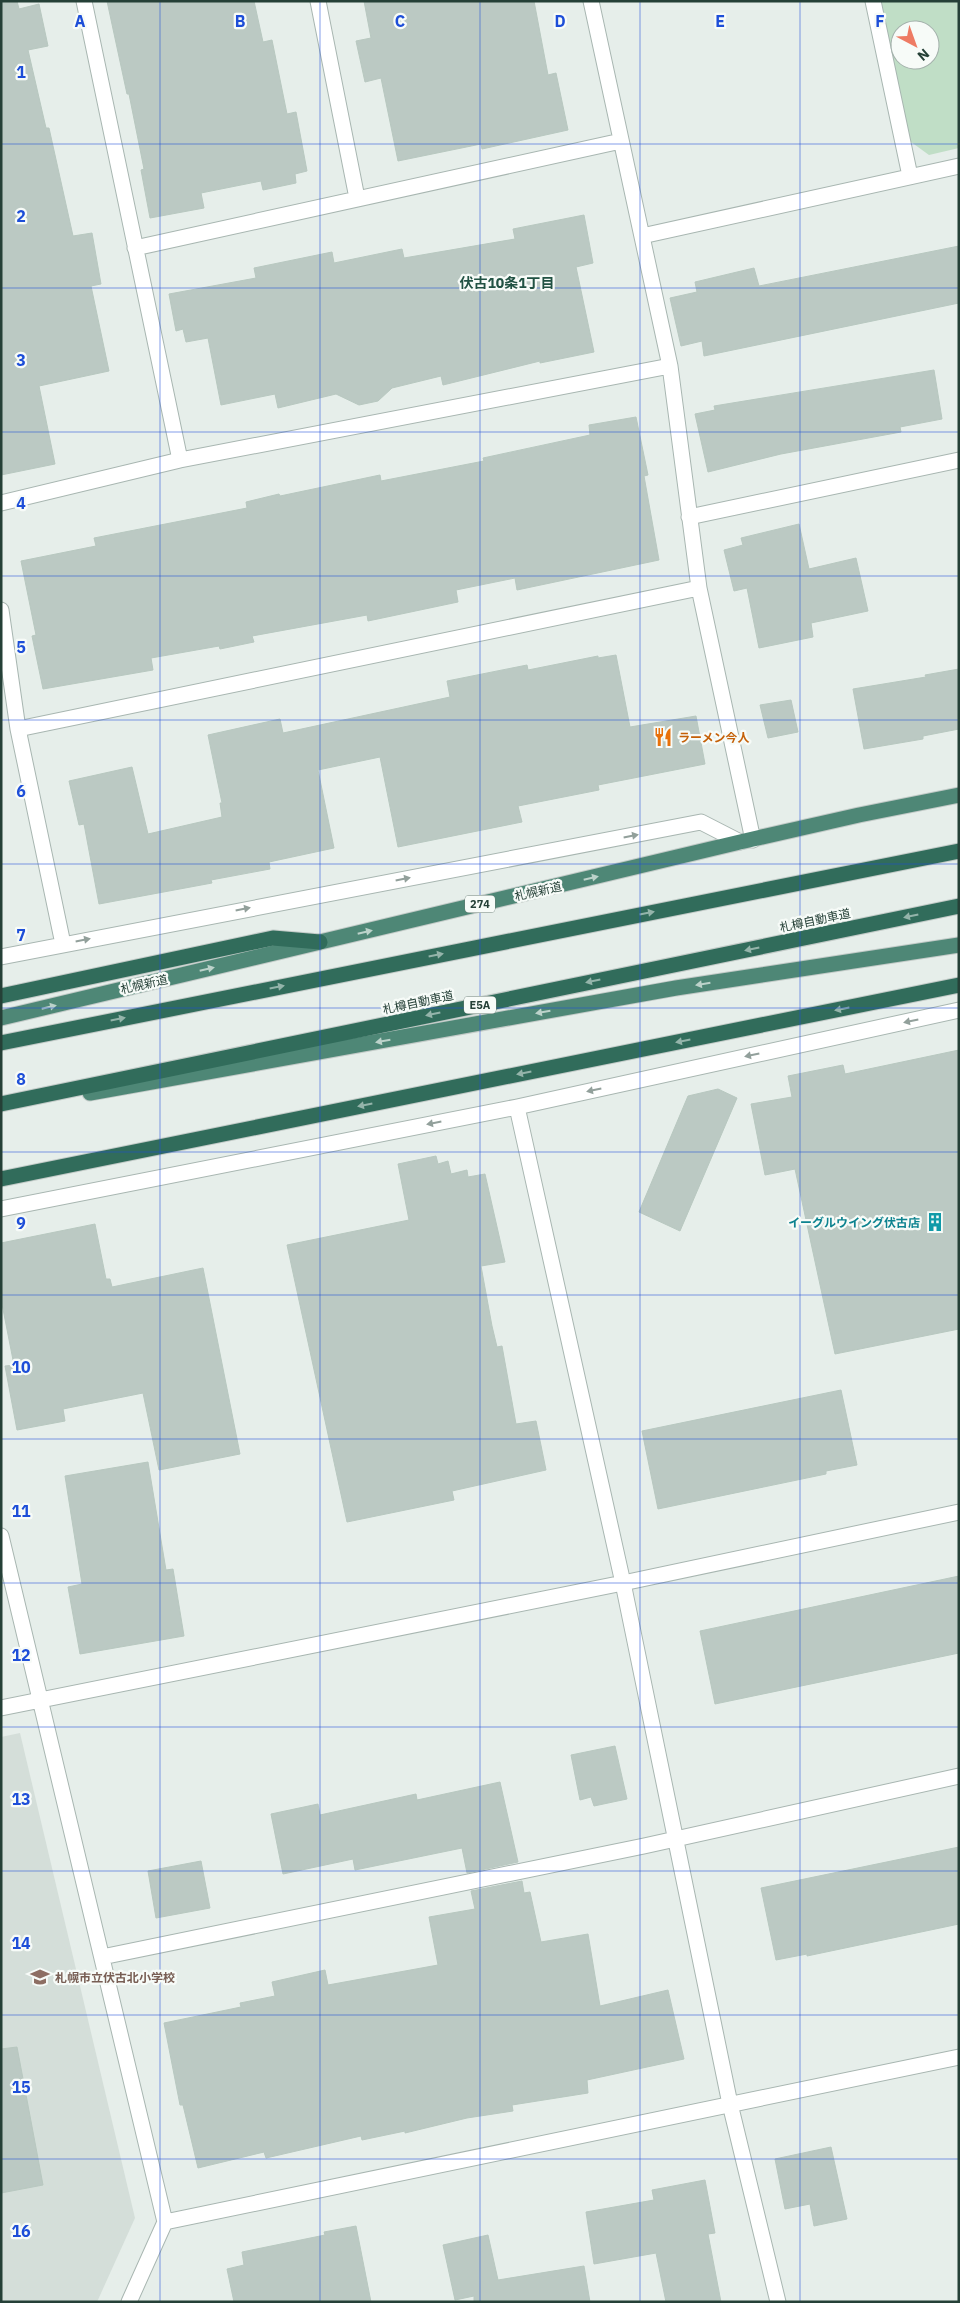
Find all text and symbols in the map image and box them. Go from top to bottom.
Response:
text: A [75,11,86,31]
text: B [235,11,246,31]
text: C [395,11,405,31]
text: D [554,11,566,31]
text: E [715,11,725,31]
text: F [875,11,885,31]
north arrow [890,20,940,70]
text: N [914,45,933,65]
text: 1 [16,62,26,82]
text: 2 [16,206,26,226]
district label: 伏古10条1丁目 [459,274,555,292]
text: 3 [16,350,26,370]
text: 4 [16,493,26,513]
text: 5 [16,637,26,657]
restaurant icon: ラーメン今人 [652,726,674,748]
place label: ラーメン今人 [678,730,750,745]
text: 6 [16,781,26,801]
one-way arrow [623,831,639,839]
one-way arrow [584,874,599,882]
one-way arrow [395,875,410,883]
street label: 札幌新道 [513,878,563,904]
road number: 274 [465,896,495,912]
one-way arrow [235,905,251,913]
street label: 札樽自動車道 [778,905,852,935]
one-way arrow [640,909,655,917]
one-way arrow [903,912,919,920]
text: 7 [16,925,26,945]
one-way arrow [357,928,372,936]
one-way arrow [76,935,92,943]
one-way arrow [744,945,759,953]
one-way arrow [429,951,445,959]
one-way arrow [199,965,214,973]
street label: 札幌新道 [119,971,169,997]
one-way arrow [584,978,600,986]
one-way arrow [695,981,711,989]
one-way arrow [269,983,285,991]
street label: 札樽自動車道 [381,987,455,1017]
road number: E5A [464,996,496,1014]
one-way arrow [41,1003,56,1011]
one-way arrow [834,1005,850,1013]
one-way arrow [535,1008,550,1016]
one-way arrow [426,1010,441,1018]
one-way arrow [110,1015,126,1023]
one-way arrow [904,1017,919,1025]
one-way arrow [374,1037,390,1045]
one-way arrow [675,1037,691,1045]
one-way arrow [744,1052,760,1060]
text: 8 [16,1069,26,1089]
one-way arrow [516,1069,531,1077]
one-way arrow [586,1086,601,1094]
one-way arrow [357,1101,372,1109]
one-way arrow [427,1119,442,1127]
building icon: イーグルウイング伏古店 [924,1211,946,1233]
text: 9 [16,1213,26,1233]
place label: イーグルウイング伏古店 [788,1215,920,1230]
text: 10 [11,1357,31,1377]
text: 11 [11,1501,31,1521]
text: 12 [11,1645,31,1665]
text: 13 [11,1789,31,1809]
text: 14 [11,1933,31,1953]
school or university icon: 札幌市立伏古北小学校 [29,1966,51,1988]
place label: 札幌市立伏古北小学校 [55,1970,175,1985]
text: 15 [11,2077,31,2097]
text: 16 [11,2221,31,2241]

